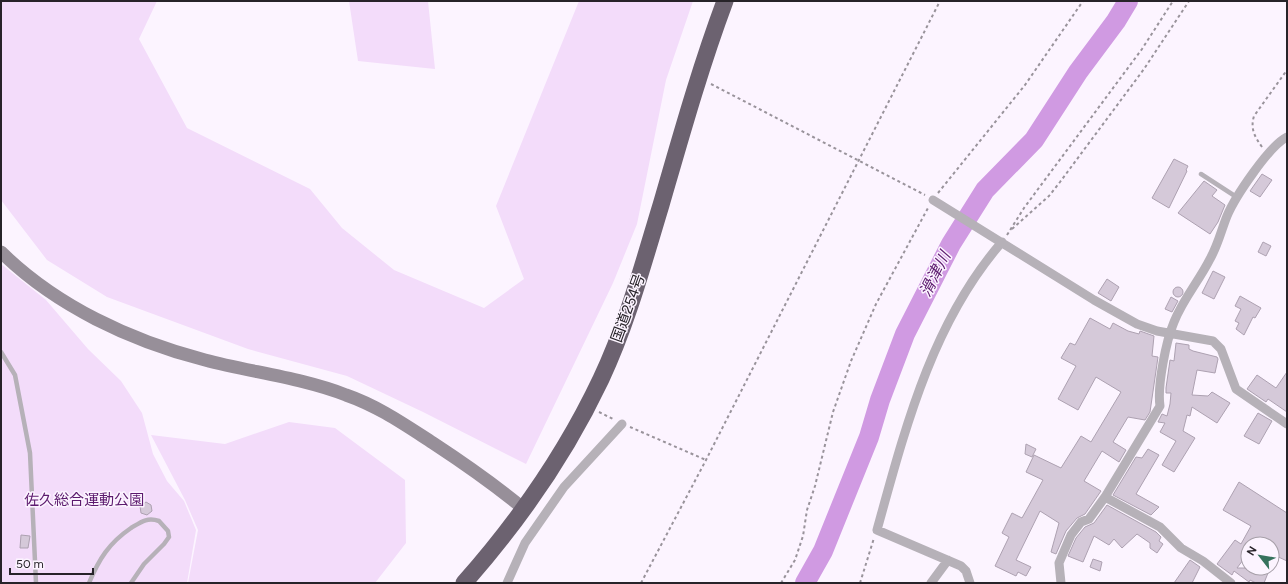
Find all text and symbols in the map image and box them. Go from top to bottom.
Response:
water label: 滑津川 [916,247,955,300]
street label: 国道254号 [607,271,649,345]
park label: 佐久総合運動公園 [24,491,144,509]
north arrow [1240,536,1280,576]
text: N [1244,544,1260,558]
scale bar [10,550,93,576]
text: 50 m [16,557,44,571]

